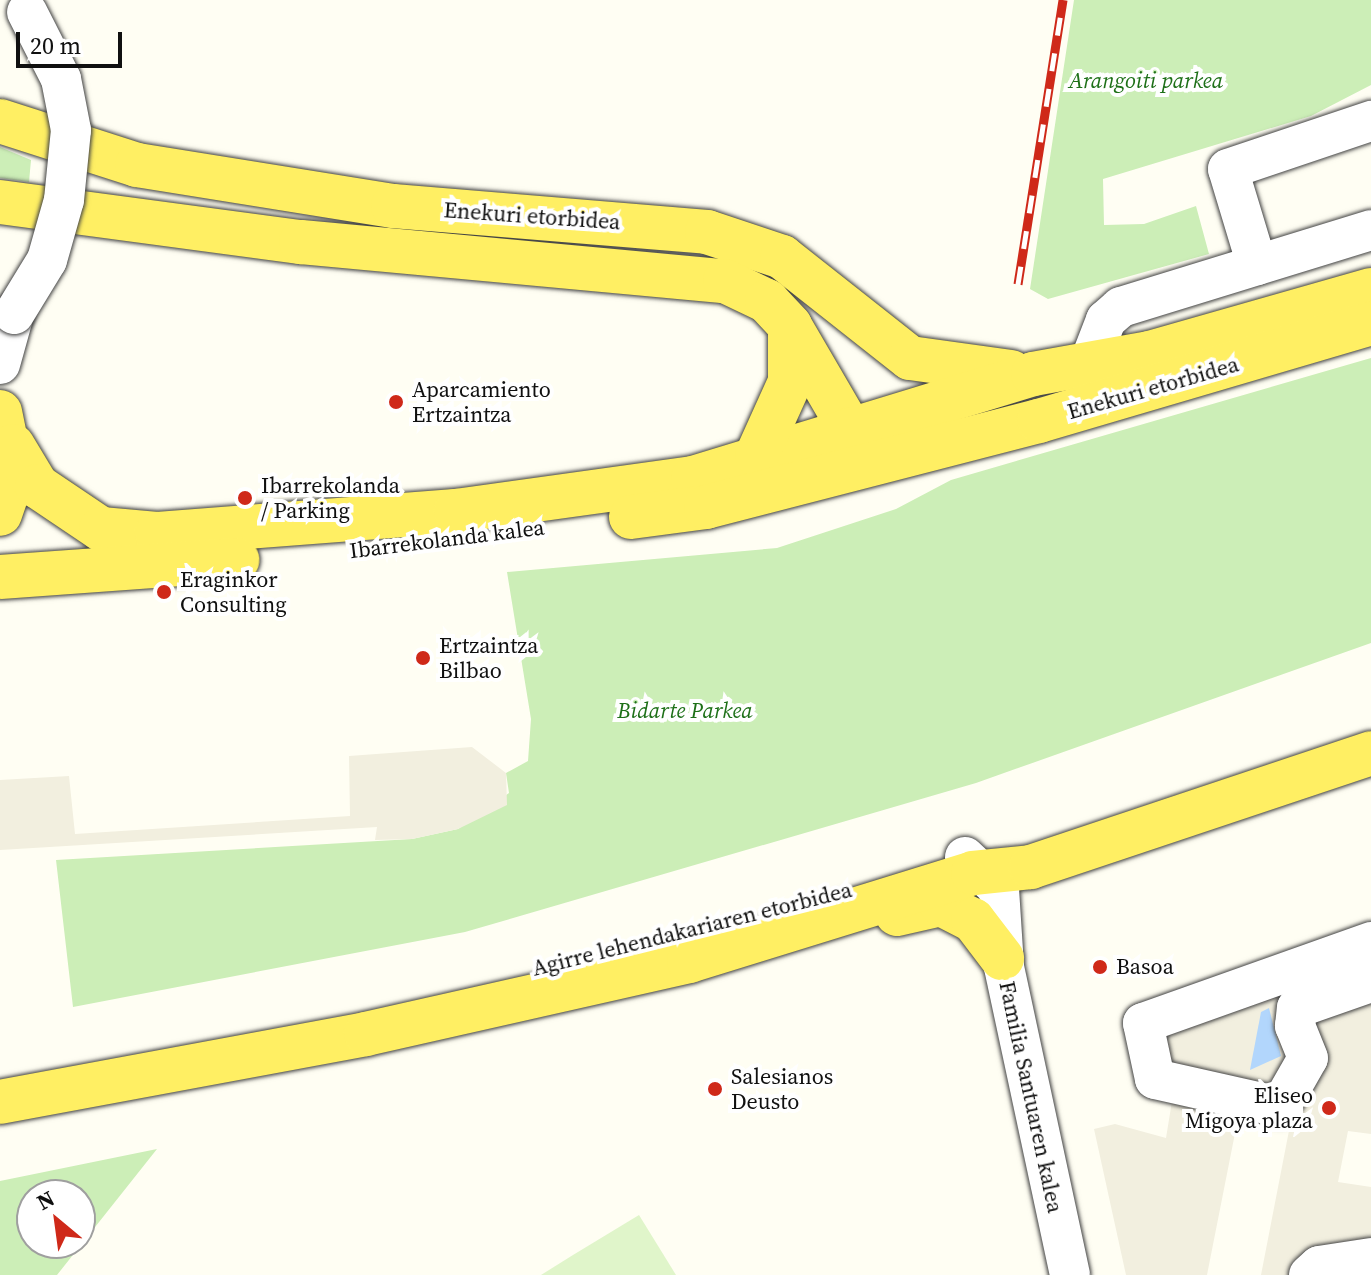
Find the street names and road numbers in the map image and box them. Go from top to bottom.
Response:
street label: Enekuri etorbidea [443,197,621,235]
street label: Enekuri etorbidea [1064,351,1242,425]
street label: Ibarrekolanda kalea [348,514,546,564]
street label: Agirre lehendakariaren etorbidea [530,876,854,982]
street label: Familia Santuaren kalea [994,979,1068,1215]

